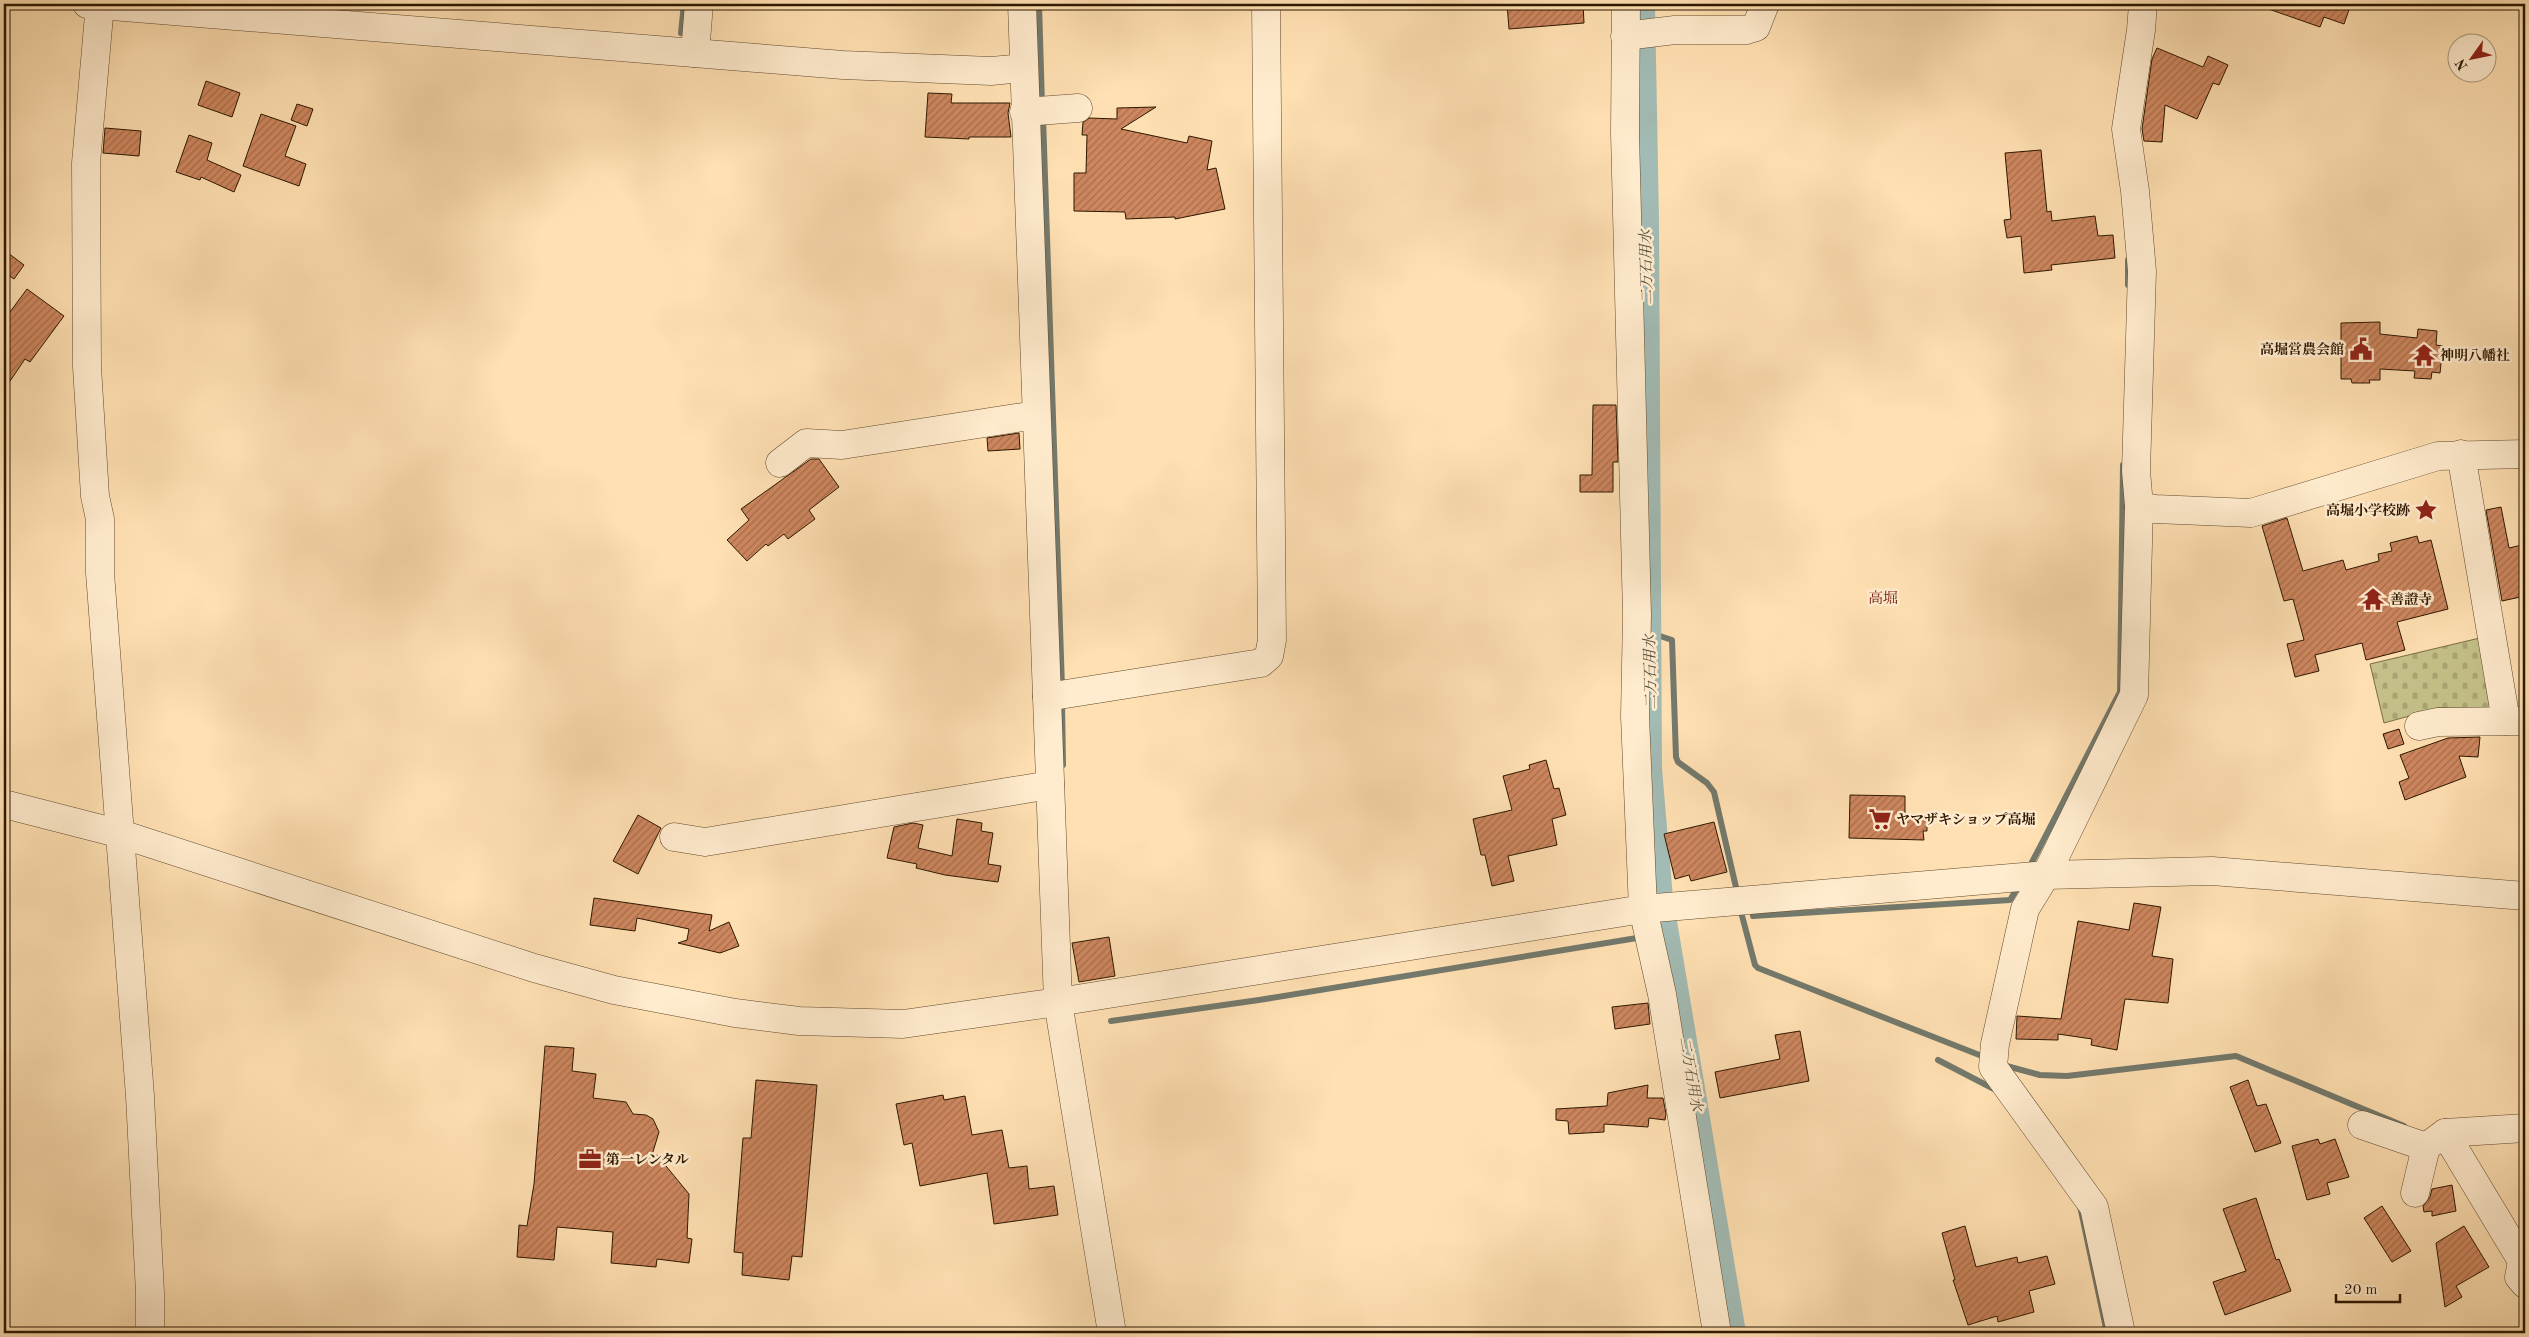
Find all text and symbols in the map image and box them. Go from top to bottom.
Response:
north arrow [2446,32,2496,82]
text: N [2453,56,2471,73]
water label: 二万石用水 [1637,227,1656,305]
public building icon: 高堀営農会館 [2348,336,2374,362]
place label: 高堀営農会館 [2260,341,2344,357]
temple icon: 神明八幡社 [2411,342,2437,368]
place label: 神明八幡社 [2440,348,2510,363]
place icon: 高堀小学校跡 [2413,497,2439,523]
place label: 高堀小学校跡 [2326,503,2410,518]
temple icon: 善證寺 [2360,586,2386,612]
district label: 高堀 [1868,590,1898,607]
place label: 善證寺 [2390,592,2432,607]
water label: 二万石用水 [1641,632,1660,710]
supermarket icon: ヤマザキショップ高堀 [1867,806,1893,832]
place label: ヤマザキショップ高堀 [1896,812,2036,827]
water label: 二万石用水 [1676,1036,1706,1114]
office icon: 第一レンタル [577,1146,603,1172]
place label: 第一レンタル [606,1152,689,1167]
scale bar [2336,1272,2400,1304]
text: 20 m [2344,1283,2378,1298]

